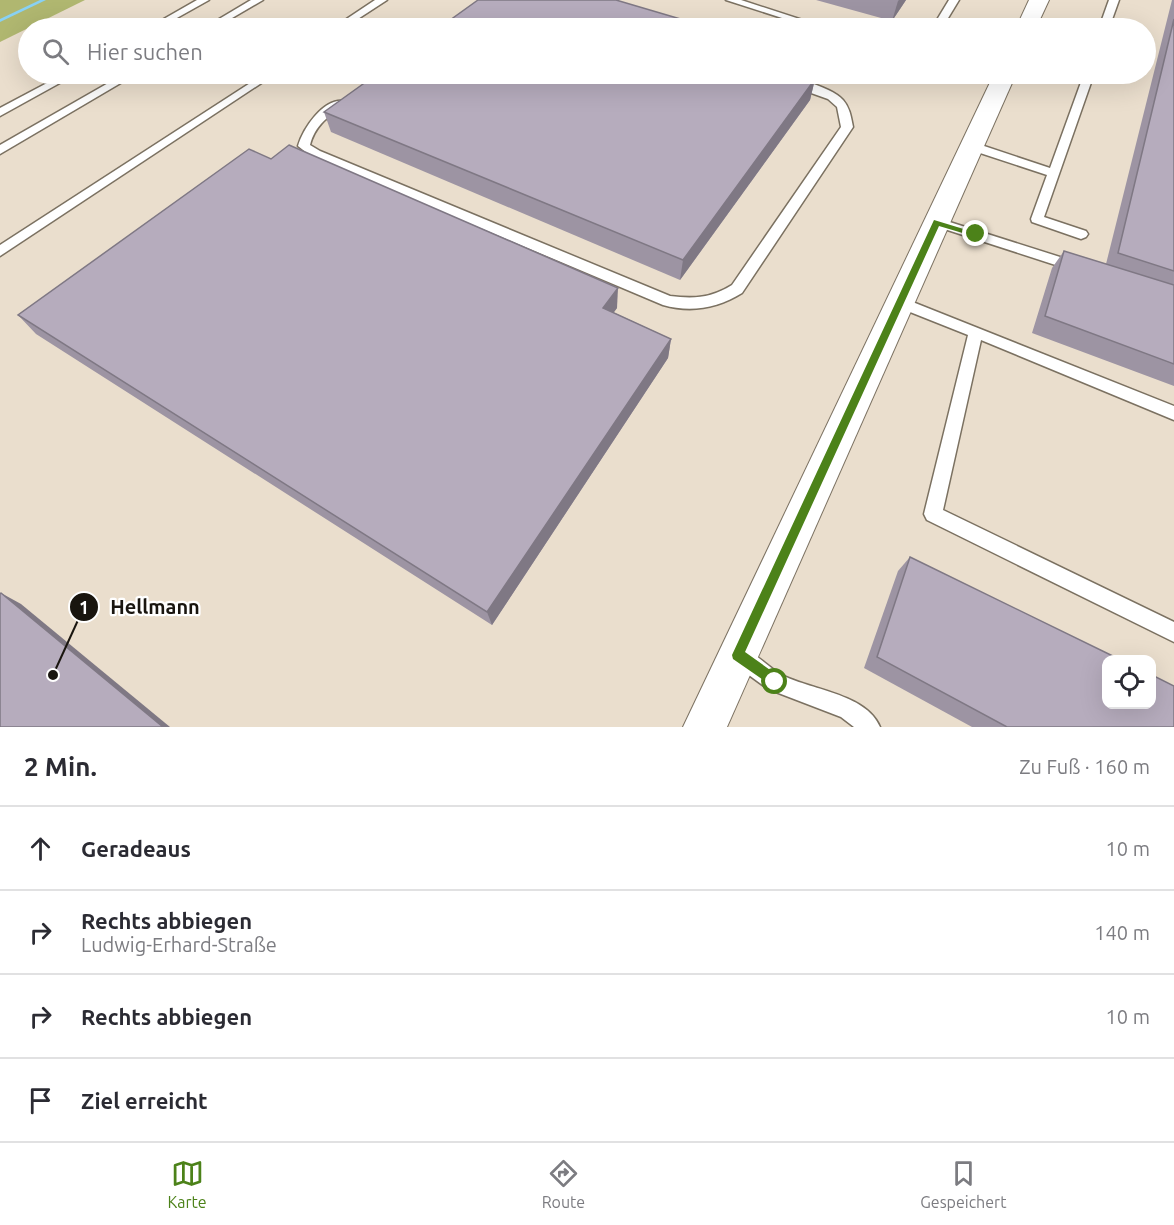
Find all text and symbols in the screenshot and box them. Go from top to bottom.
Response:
search box [18,18,1156,84]
icon: search [39,35,72,68]
text: Hier suchen [87,39,203,64]
route end [962,220,988,246]
callout: Hellmann [69,588,212,626]
text: Hellmann [110,595,200,618]
text: 1 [79,597,89,617]
map controls [1102,655,1156,709]
button: locate [1102,655,1156,709]
route start [761,668,787,694]
text: 2 Min. [24,752,97,781]
text: Zu Fuß · 160 m [1019,755,1150,778]
icon: ahead [24,832,57,865]
text: Geradeaus [81,836,191,861]
text: 10 m [1106,837,1150,860]
text: Rechts abbiegen [81,908,252,933]
icon: right [24,916,57,949]
text: 140 m [1094,921,1150,944]
text: Ludwig-Erhard-Straße [81,933,277,956]
icon: right [24,1000,57,1033]
text: Rechts abbiegen [81,1004,252,1029]
text: 10 m [1106,1005,1150,1028]
icon: arrive [24,1084,57,1117]
text: Ziel erreicht [81,1088,208,1113]
tab: Karte [168,1157,207,1211]
tab: Route [542,1157,585,1211]
tab: Gespeichert [920,1157,1006,1211]

